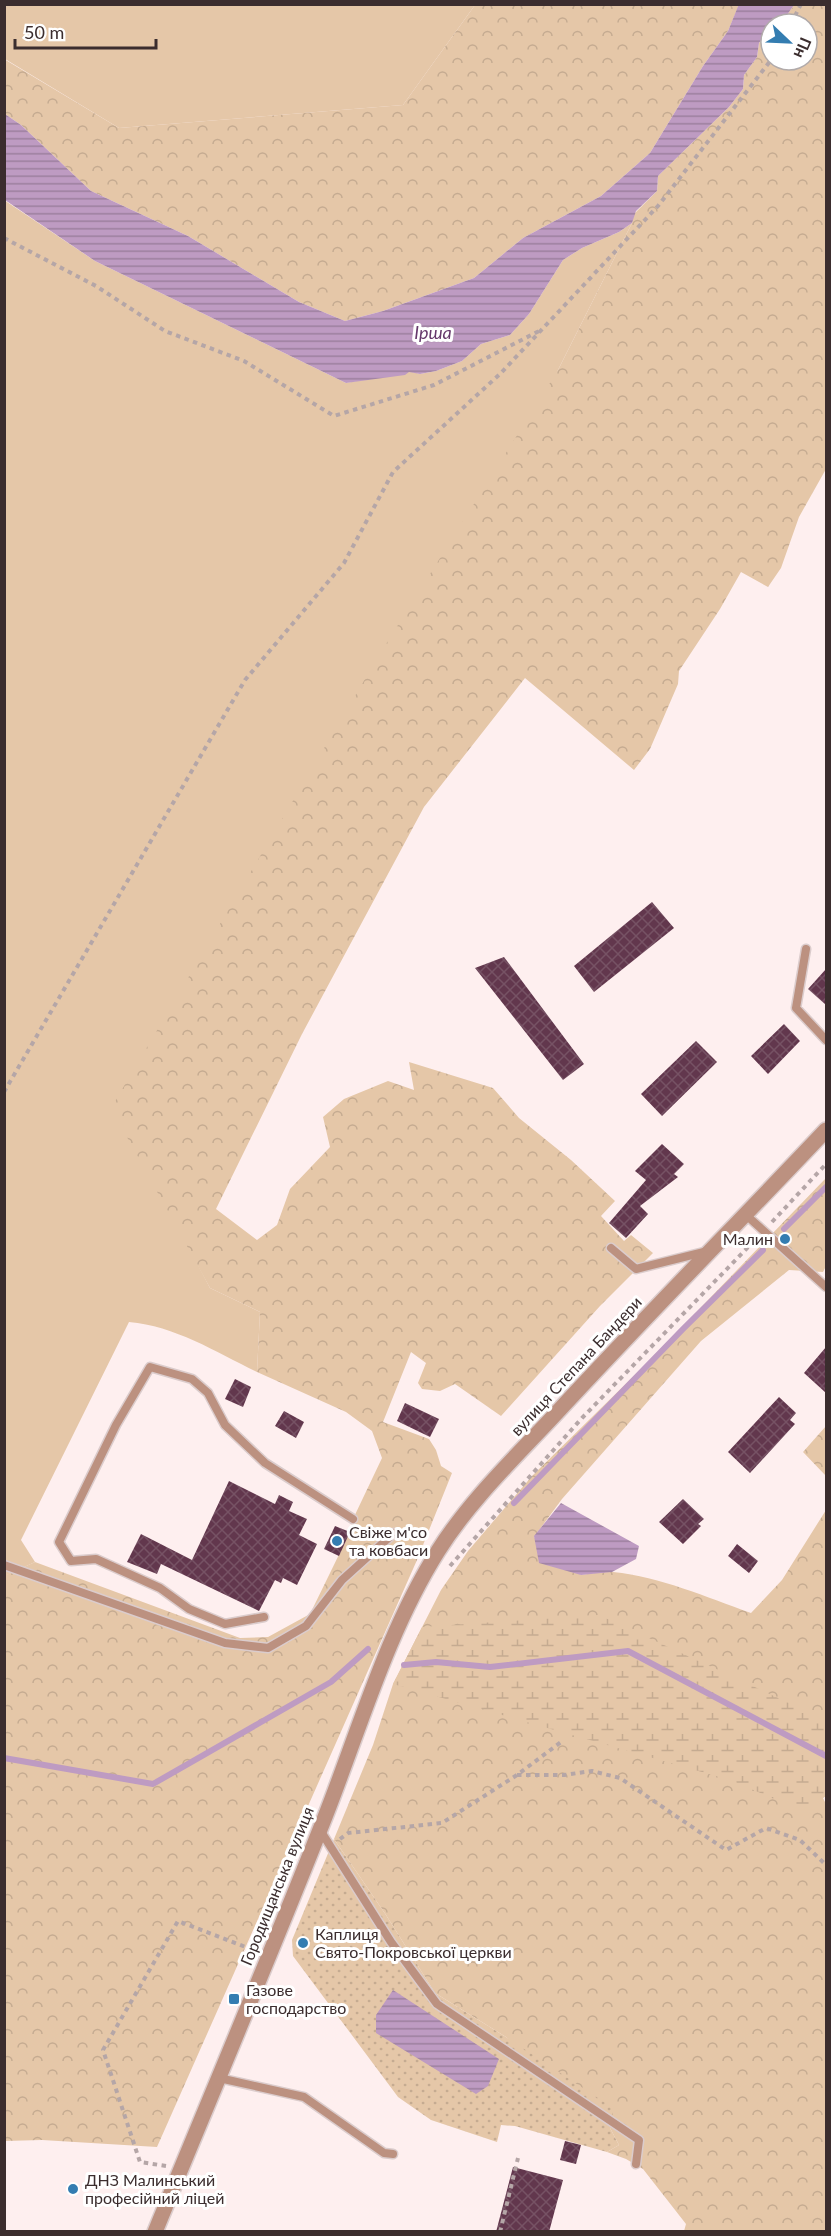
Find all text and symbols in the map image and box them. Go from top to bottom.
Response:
scale bar [15,12,156,50]
north arrow [759,12,819,72]
text: 50 m [24,21,64,43]
text: Пн [790,35,816,61]
water label: Ірша [414,321,452,343]
place label: Малин [723,1229,773,1248]
marker: Малин [778,1232,792,1246]
street label: вулиця Степана Бандери [506,1292,645,1439]
place label: Свіже м'со та ковбаси [349,1522,428,1559]
marker: Свіже м'со та ковбаси [330,1534,344,1548]
street label: Городищанська вулиця [236,1804,317,1968]
place label: Каплиця Свято-Покровської церкви [315,1924,512,1961]
marker: Каплиця Свято-Покровської церкви [296,1936,310,1950]
place label: Газове господарство [246,1980,346,2017]
marker: Газове господарство [227,1992,241,2006]
place label: ДНЗ Малинський професійний ліцей [85,2170,224,2207]
marker: ДНЗ Малинський професійний ліцей [66,2182,80,2196]

